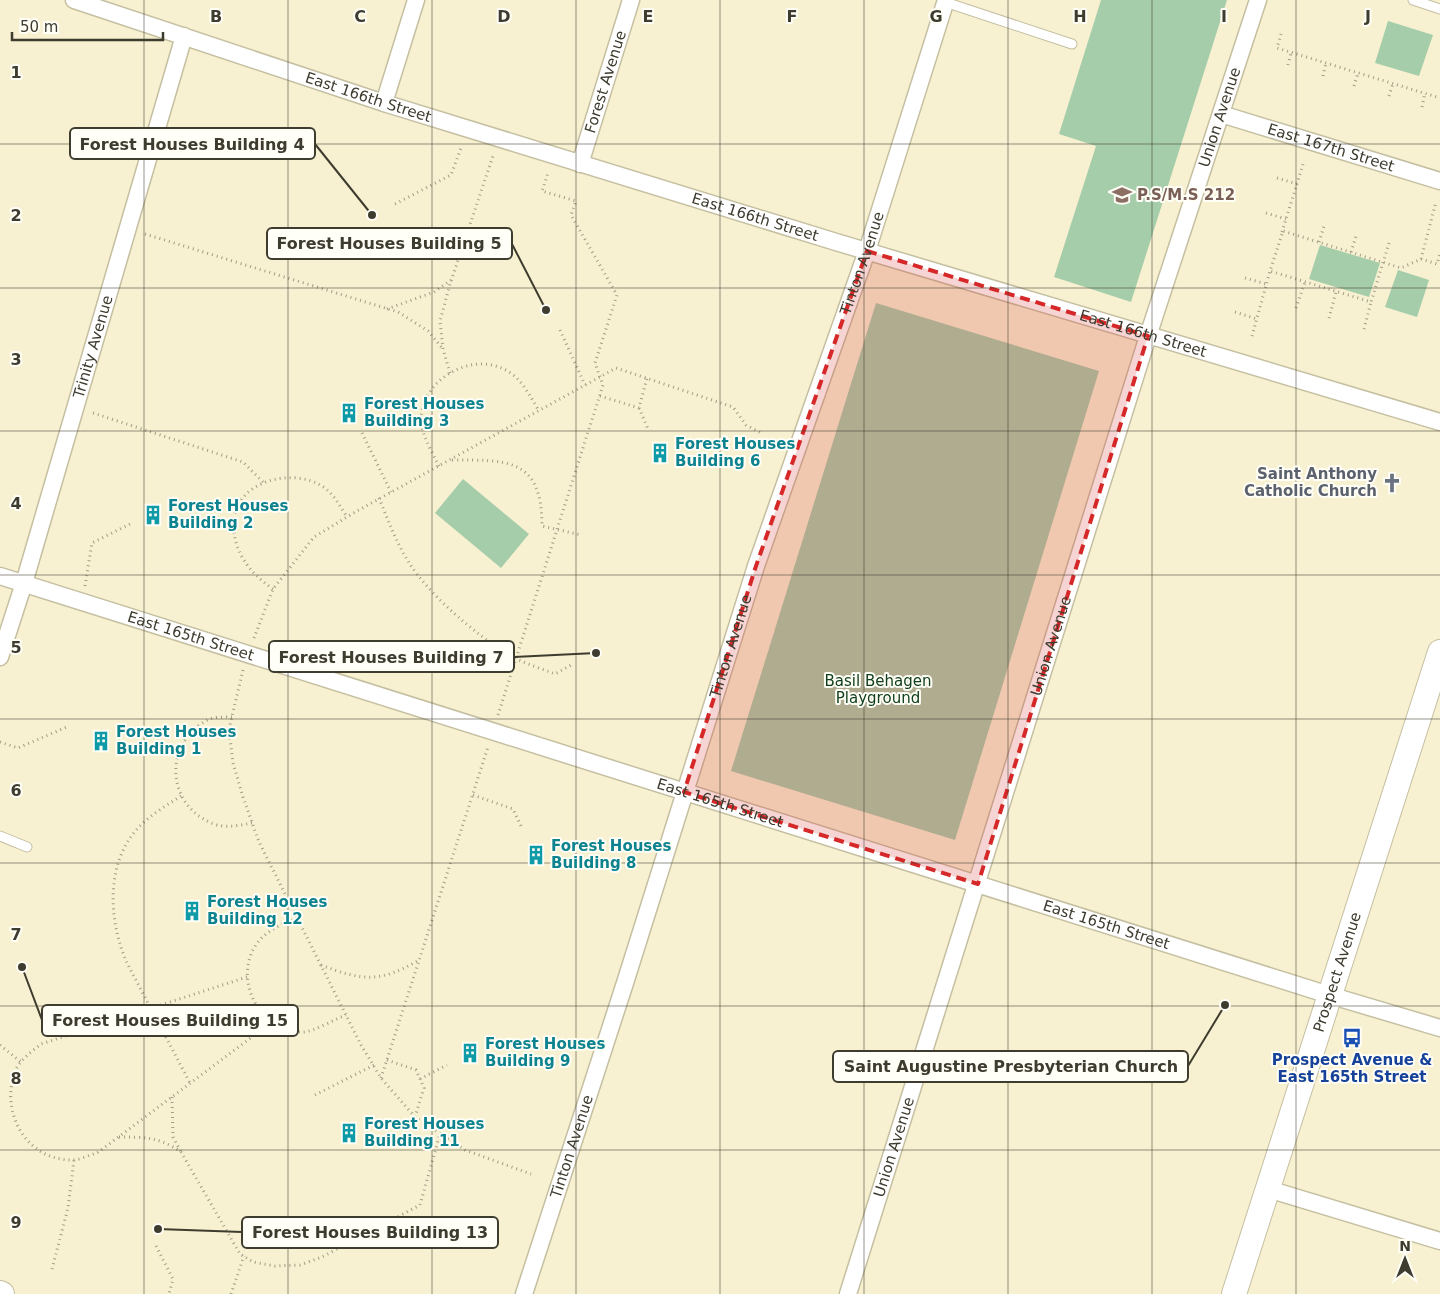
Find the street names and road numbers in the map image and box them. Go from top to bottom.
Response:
street label: Forest Avenue [581,28,630,135]
street label: Union Avenue [1195,65,1244,169]
street label: East 166th Street [303,68,434,126]
street label: East 167th Street [1265,120,1397,176]
street label: East 166th Street [690,189,821,245]
street label: Tinton Avenue [836,209,888,318]
street label: Trinity Avenue [69,293,117,401]
street label: East 166th Street [1077,306,1209,361]
street label: Tinton Avenue [706,592,756,701]
street label: Union Avenue [1027,594,1075,698]
street label: East 165th Street [125,608,256,665]
street label: East 165th Street [655,775,786,831]
street label: East 165th Street [1041,896,1172,953]
street label: Prospect Avenue [1310,910,1365,1034]
street label: Tinton Avenue [546,1093,597,1201]
street label: Union Avenue [870,1095,918,1199]

